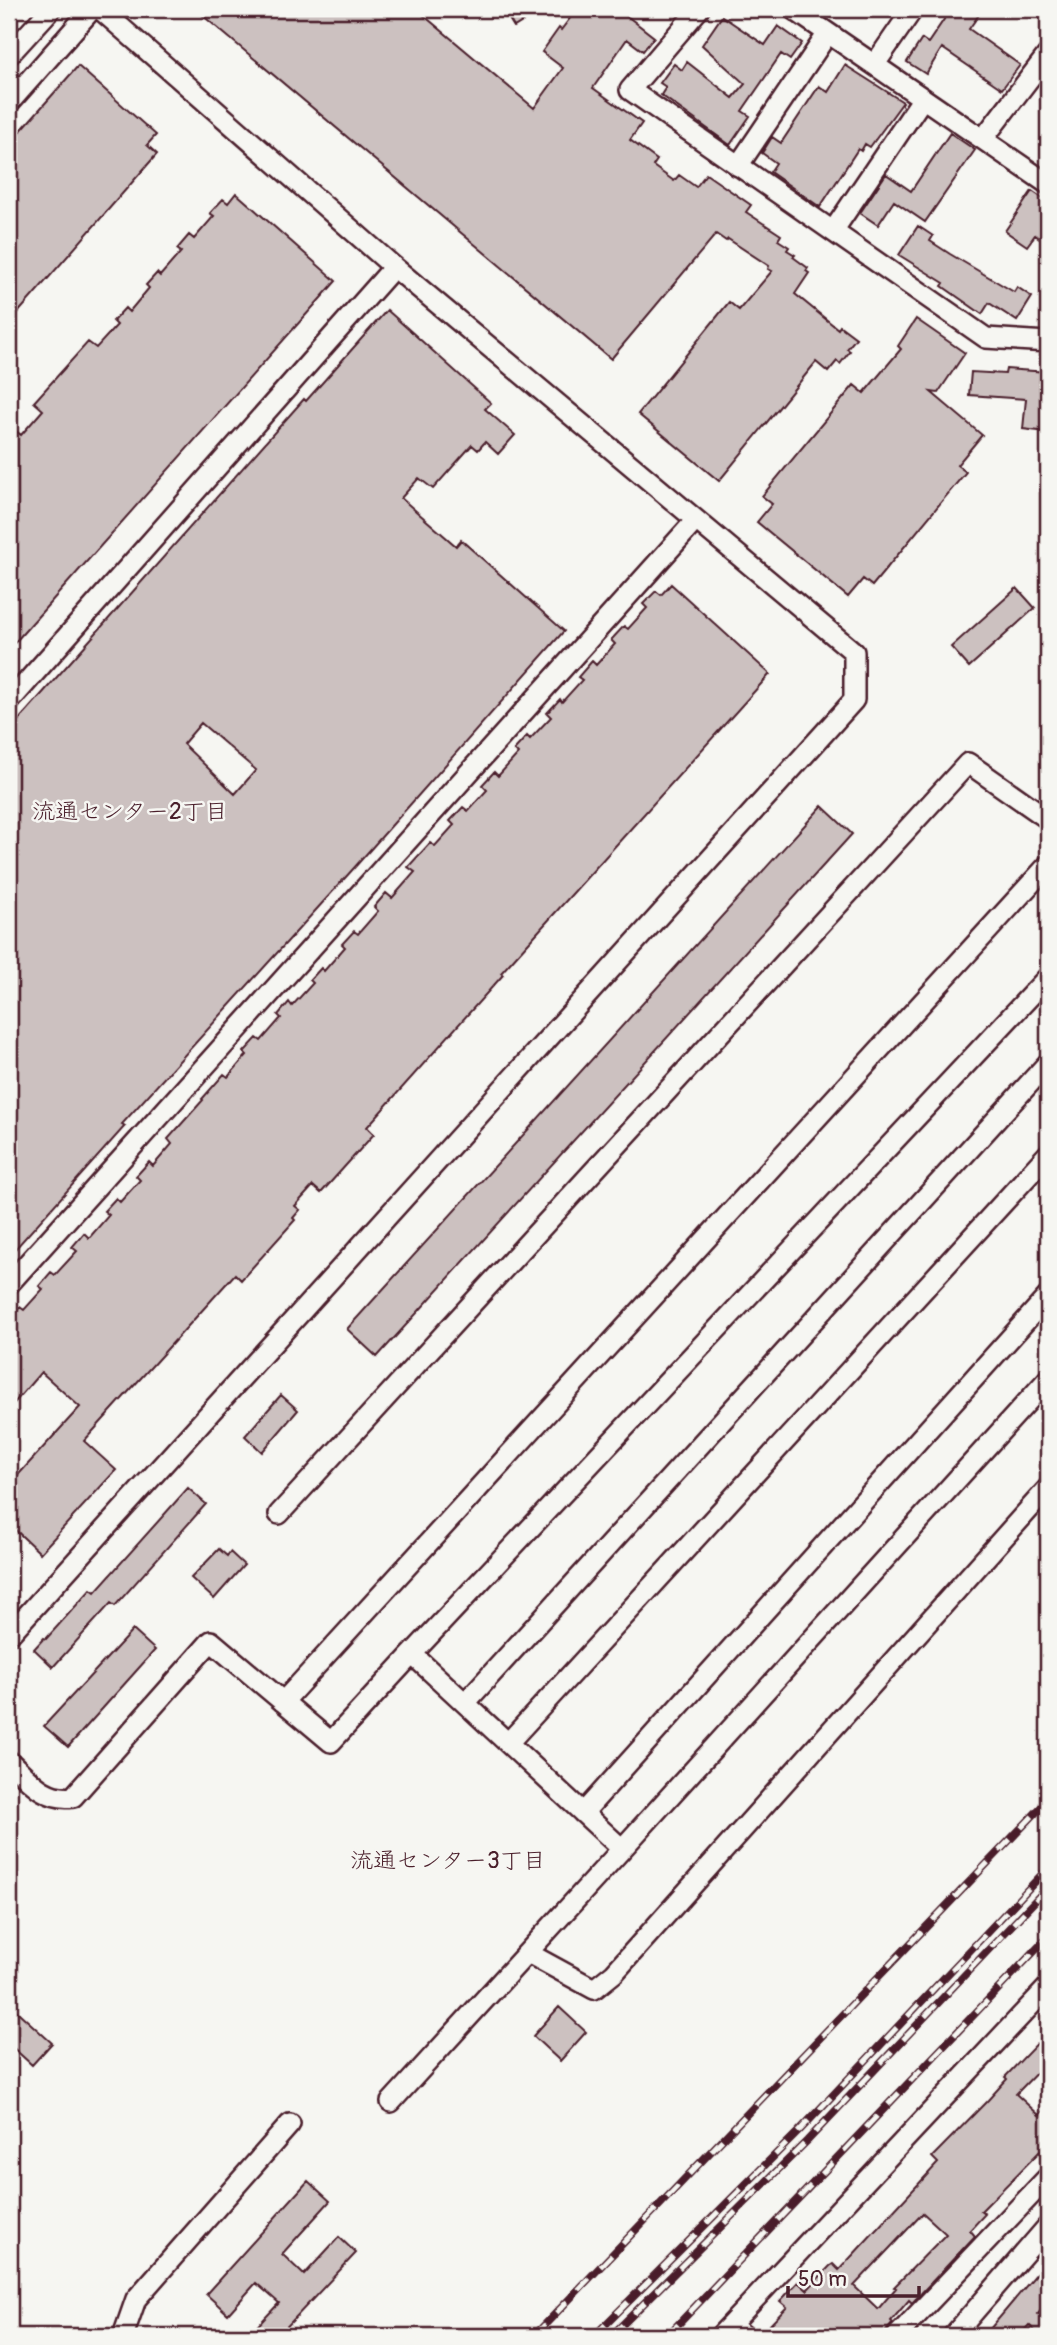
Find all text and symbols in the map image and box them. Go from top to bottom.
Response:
district label: 流通センター2丁目 [32,797,228,826]
district label: 流通センター3丁目 [350,1846,546,1875]
scale bar [788,2254,919,2298]
text: 50 m [798,2266,847,2293]

